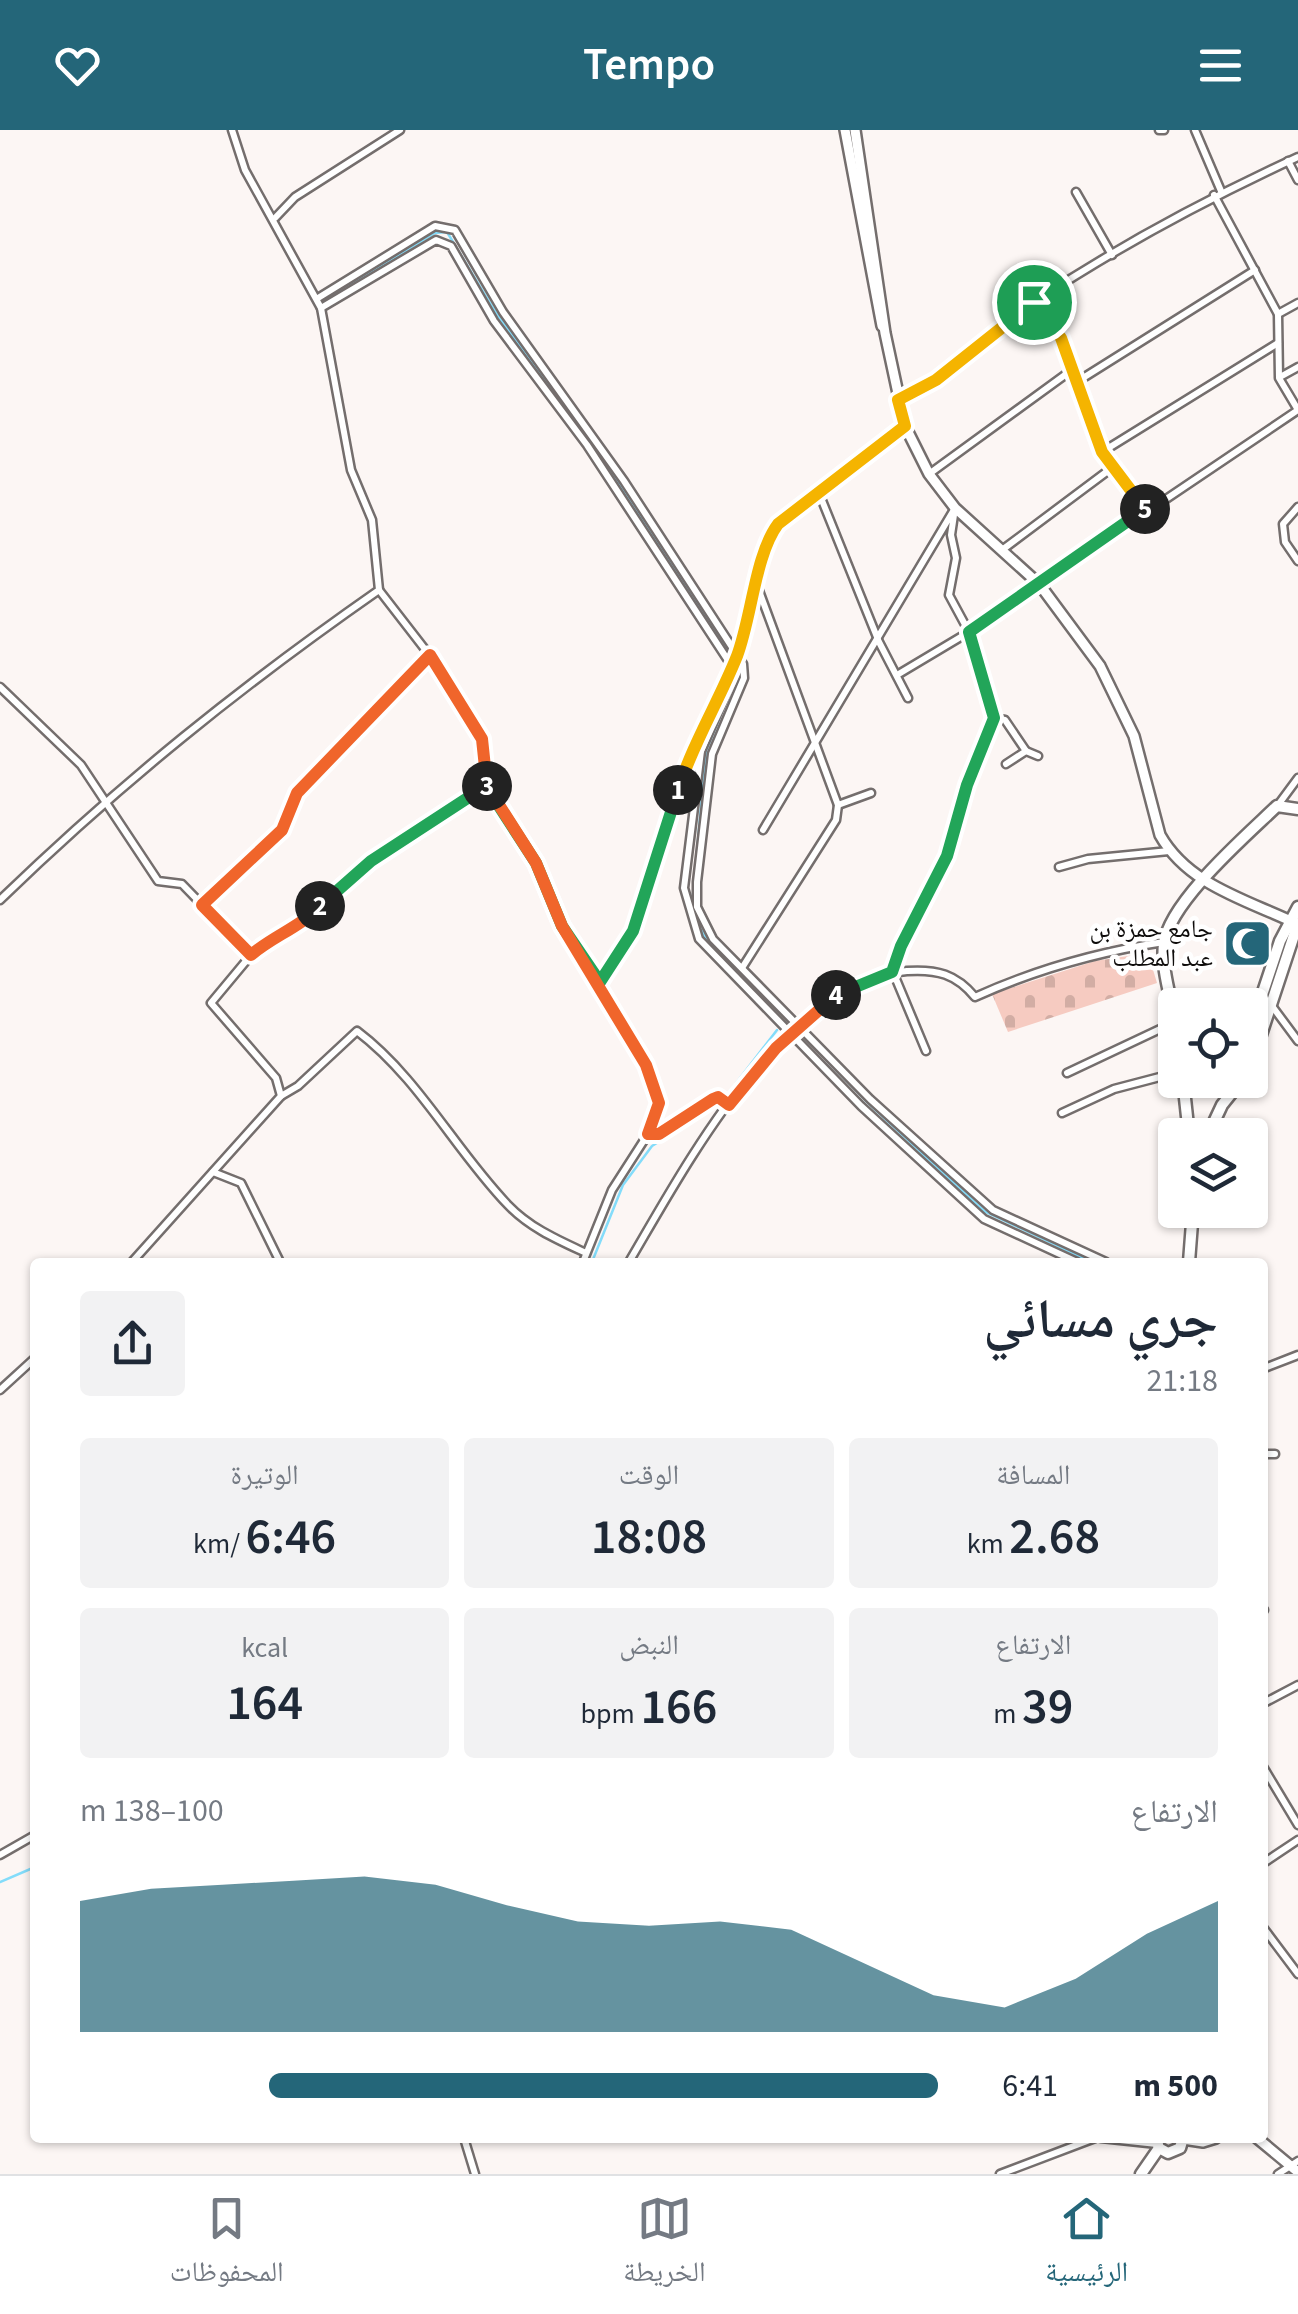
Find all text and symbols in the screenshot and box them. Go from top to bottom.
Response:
text: Tempo [583,33,715,97]
icon: heart [50,38,105,93]
icon: menu [1193,38,1248,93]
pin [992,260,1077,345]
icon: arrive [1007,275,1062,330]
pin: 5 [1120,484,1170,534]
text: 5 [1138,489,1152,529]
pin: 3 [462,761,512,811]
pin: 1 [653,765,703,815]
text: 3 [480,766,494,806]
text: 1 [671,770,685,810]
pin: 2 [295,881,345,931]
text: 2 [313,886,327,926]
place label: جامع حمزة بن عبد المطلب [1089,911,1213,976]
mosque icon: جامع حمزة بن عبد المطلب [1222,917,1274,969]
pin: 4 [811,970,861,1020]
text: 4 [829,975,843,1015]
map controls [1158,988,1268,1228]
button: locate [1158,988,1268,1098]
button: layers [1158,1118,1268,1228]
text: جري مسائي [983,1281,1218,1359]
button: share [80,1291,185,1396]
text: 21:18 [1146,1358,1218,1404]
text: الوتيرة [231,1455,299,1495]
text: الوقت [619,1455,679,1495]
text: المسافة [996,1455,1070,1495]
text: 6:46 [246,1502,336,1573]
text: 18:08 [591,1502,707,1573]
text: 2.68 [1009,1502,1100,1573]
text: /km [193,1524,246,1564]
text: km [967,1524,1009,1564]
text: النبض [619,1625,679,1665]
text: الارتفاع [995,1625,1072,1665]
text: kcal [241,1628,288,1668]
text: 164 [226,1668,303,1739]
text: 166 [640,1672,717,1743]
text: 39 [1022,1672,1073,1743]
text: bpm [581,1694,640,1734]
text: m [993,1694,1022,1734]
text: 100–138 m [80,1788,224,1834]
text: الارتفاع [1131,1789,1218,1835]
text: 6:41 [1002,2063,1058,2109]
text: 500 m [1133,2063,1218,2109]
tab: المحفوظات [170,2191,284,2299]
tab: الخريطة [623,2191,706,2299]
tab: الرئيسية [1045,2191,1128,2299]

